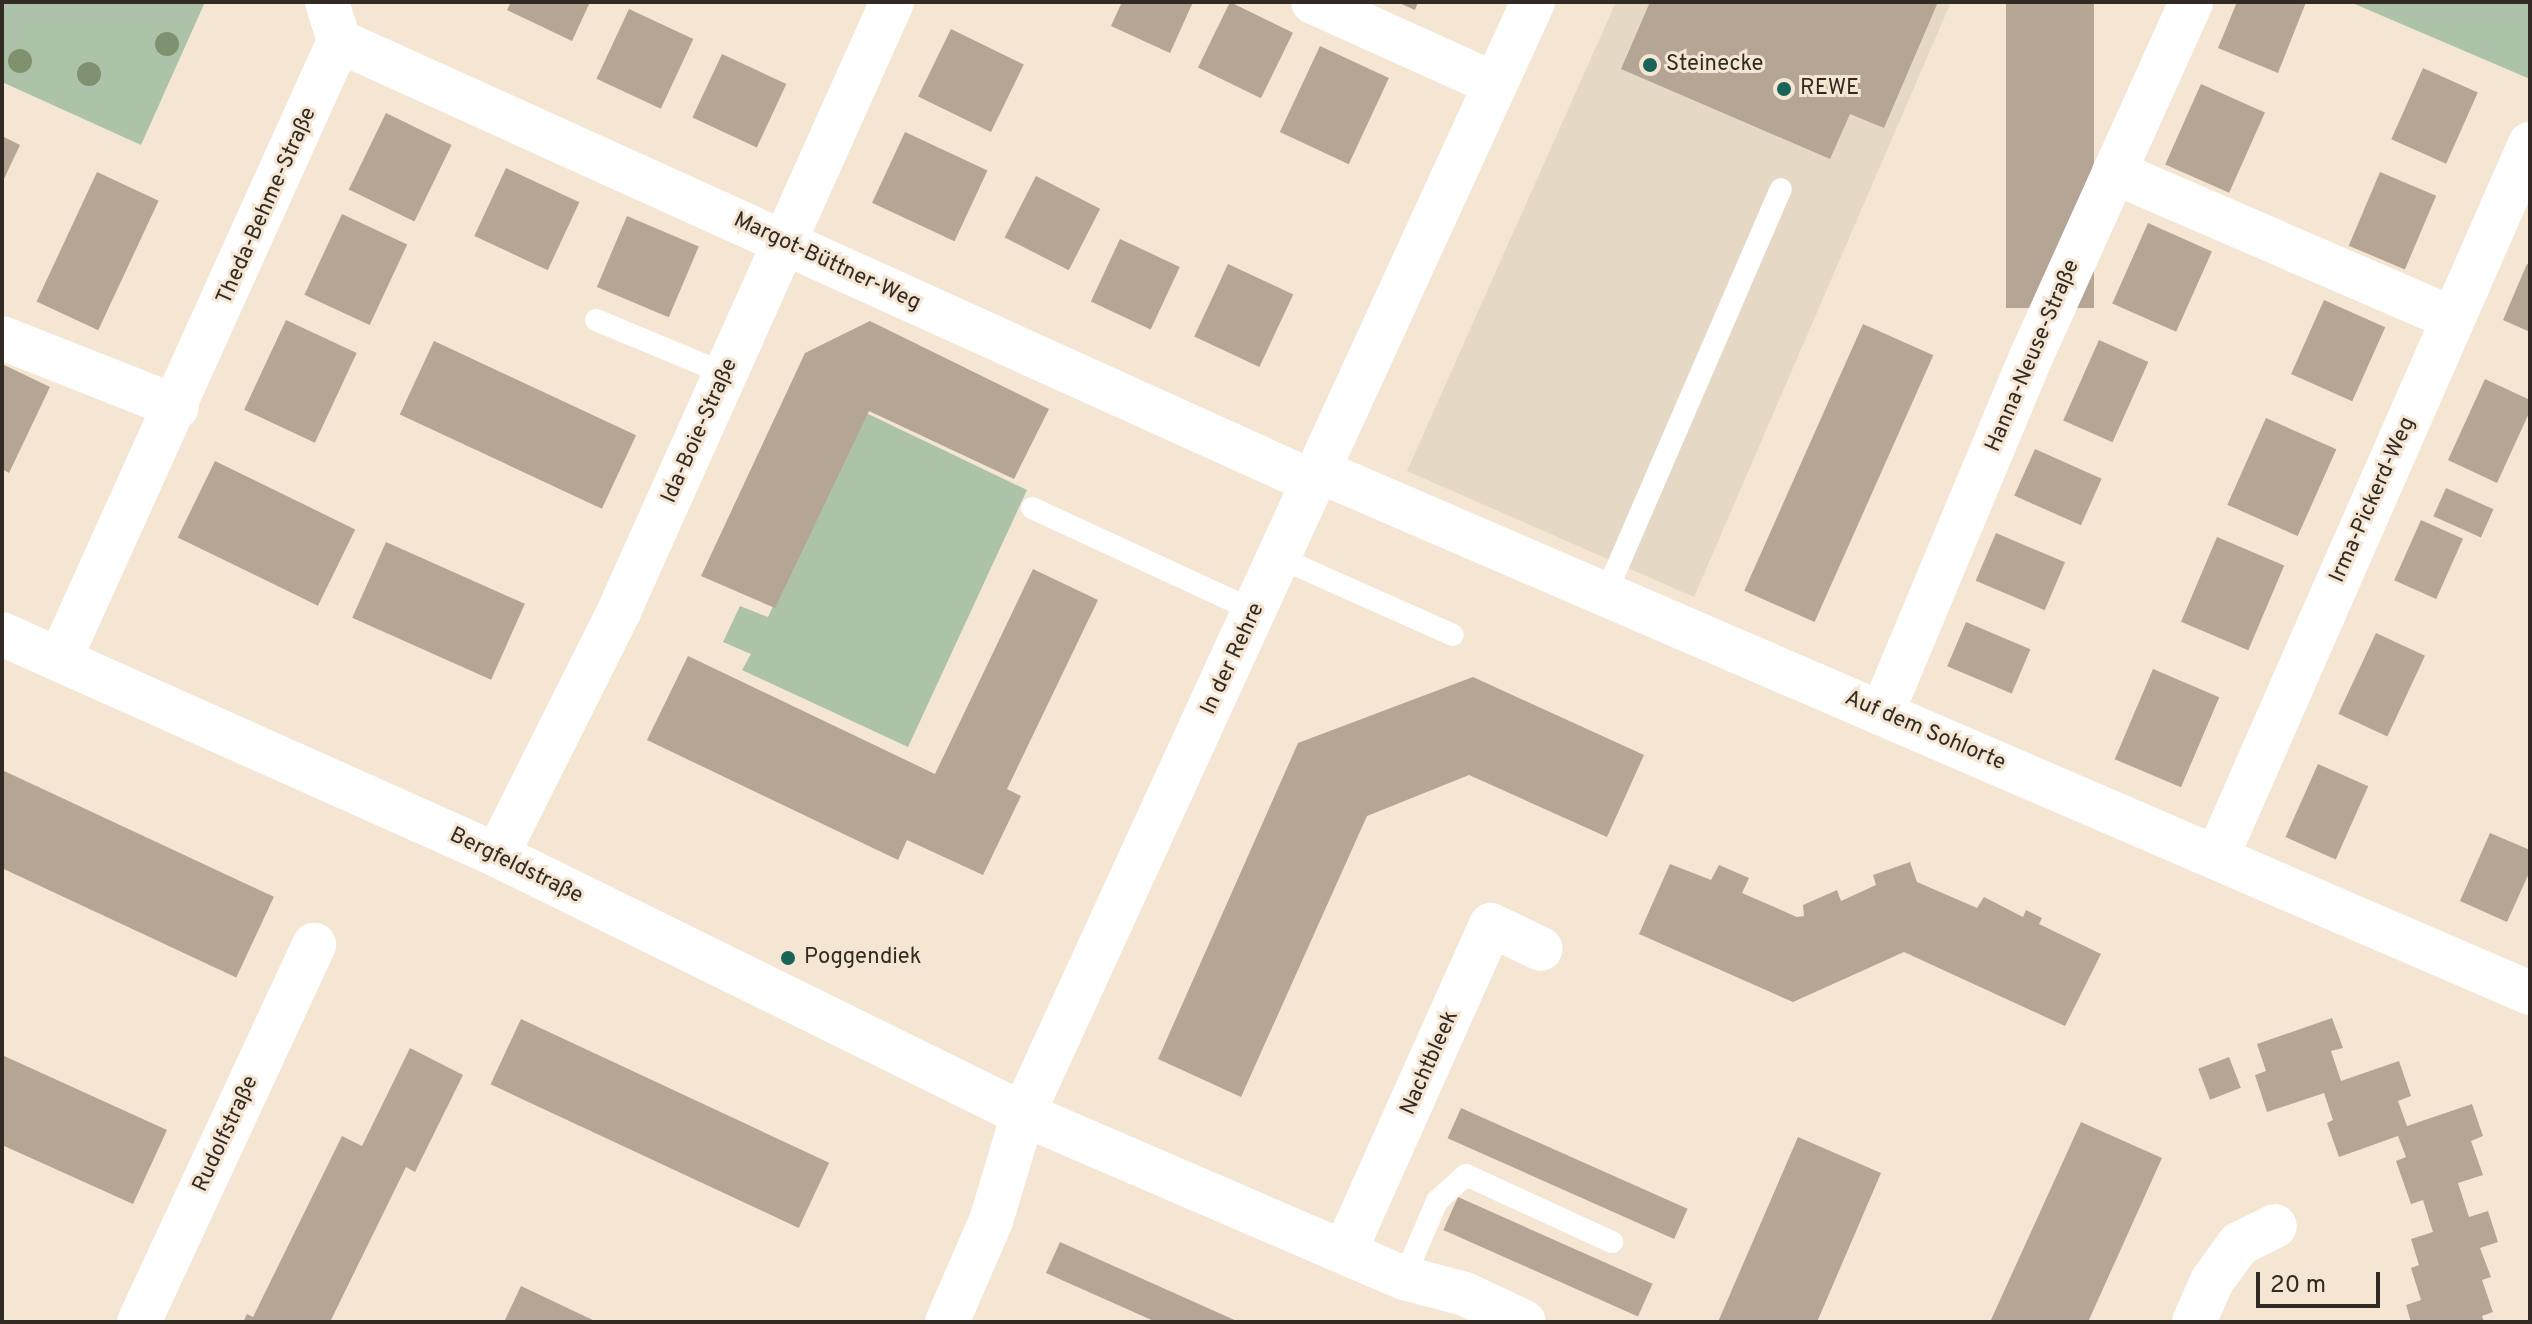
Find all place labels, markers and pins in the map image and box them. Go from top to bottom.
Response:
place label: Steinecke [1666,52,1763,78]
marker: Steinecke [1641,56,1659,74]
place label: REWE [1800,76,1859,102]
marker: REWE [1775,80,1793,98]
place label: Poggendiek [804,945,921,971]
marker: Poggendiek [779,949,797,967]

